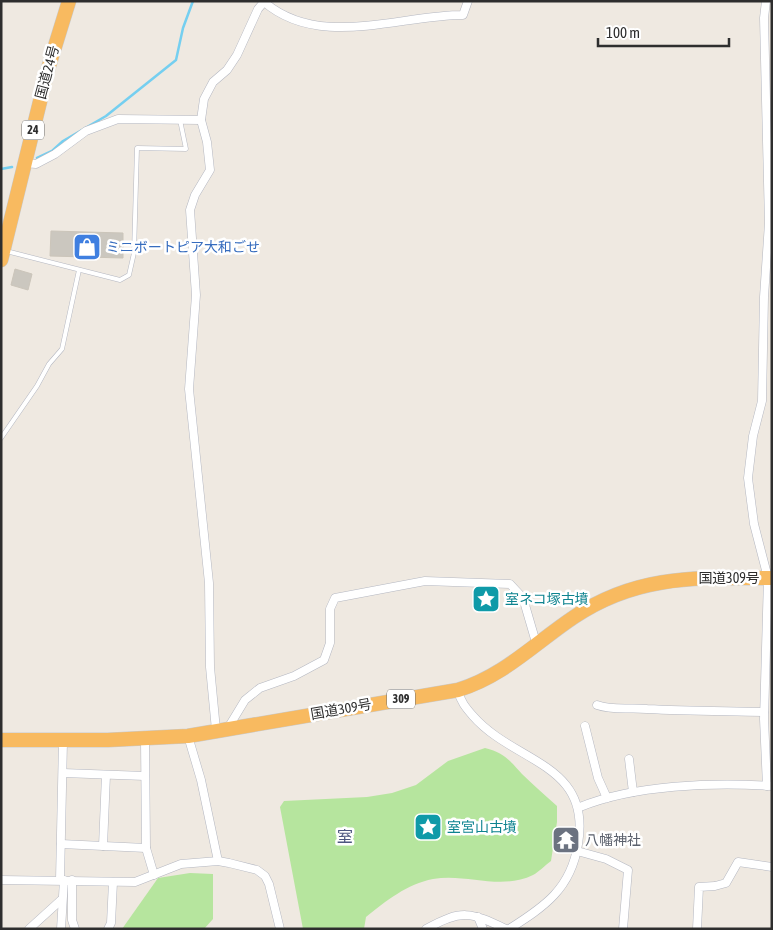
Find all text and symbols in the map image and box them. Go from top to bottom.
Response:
scale bar [598,15,729,47]
text: 100 m [606,24,640,41]
street label: 国道24号 [32,43,62,101]
road number: 24 [22,120,44,140]
shop icon: ミニボートピア大和ごせ [72,232,102,262]
place label: ミニボートピア大和ごせ [106,239,260,255]
street label: 国道309号 [698,570,760,586]
place icon: 室ネコ塚古墳 [471,584,501,614]
place label: 室ネコ塚古墳 [505,591,589,607]
road number: 309 [387,690,415,709]
street label: 国道309号 [309,696,373,722]
place icon: 室宮山古墳 [413,812,443,842]
place label: 室宮山古墳 [447,819,517,835]
temple icon: 八幡神社 [551,825,581,855]
district label: 室 [337,827,353,845]
place label: 八幡神社 [585,832,641,848]

